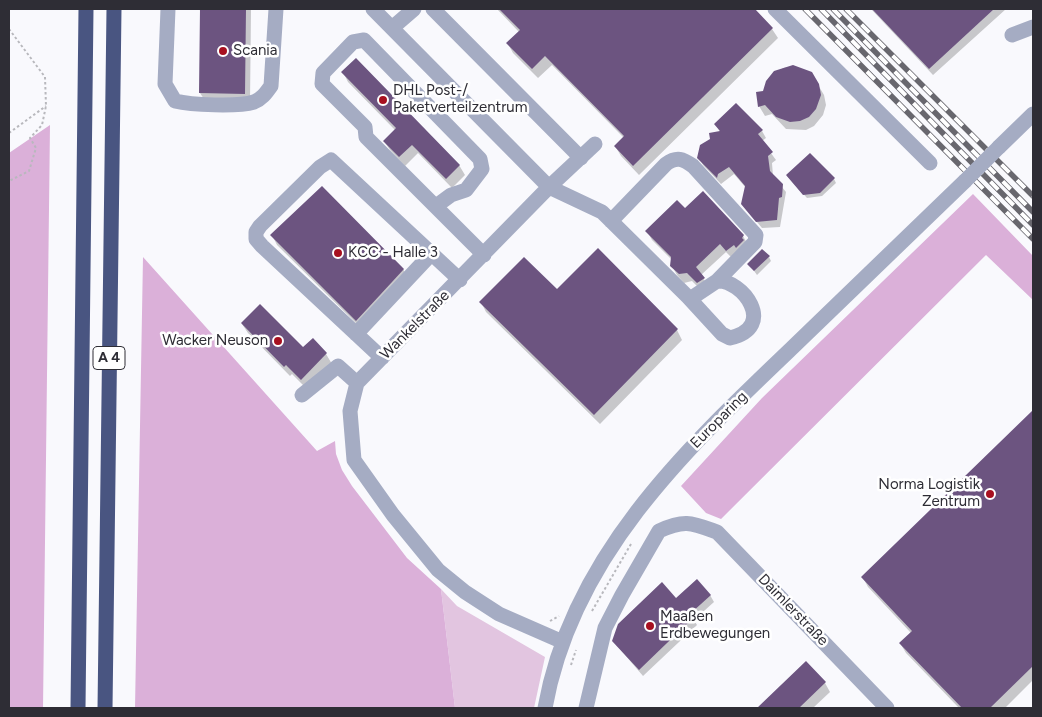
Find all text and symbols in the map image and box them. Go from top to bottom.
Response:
place label: Scania [233,42,277,60]
marker: Scania [217,45,229,57]
place label: DHL Post-/ Paketverteilzentrum [393,82,527,117]
marker: DHL Post-/ Paketverteilzentrum [377,94,389,106]
place label: KCC - Halle 3 [348,244,438,262]
marker: KCC - Halle 3 [332,247,344,259]
street label: Wankelstraße [377,287,453,363]
place label: Wacker Neuson [162,332,268,350]
marker: Wacker Neuson [272,335,284,347]
road number: A 4 [93,346,125,369]
street label: Europaring [687,388,751,452]
place label: Norma Logistik Zentrum [878,476,980,511]
marker: Norma Logistik Zentrum [984,488,996,500]
street label: Daimlerstraße [754,570,832,650]
place label: Maaßen Erdbewegungen [660,608,770,643]
marker: Maaßen Erdbewegungen [644,620,656,632]

